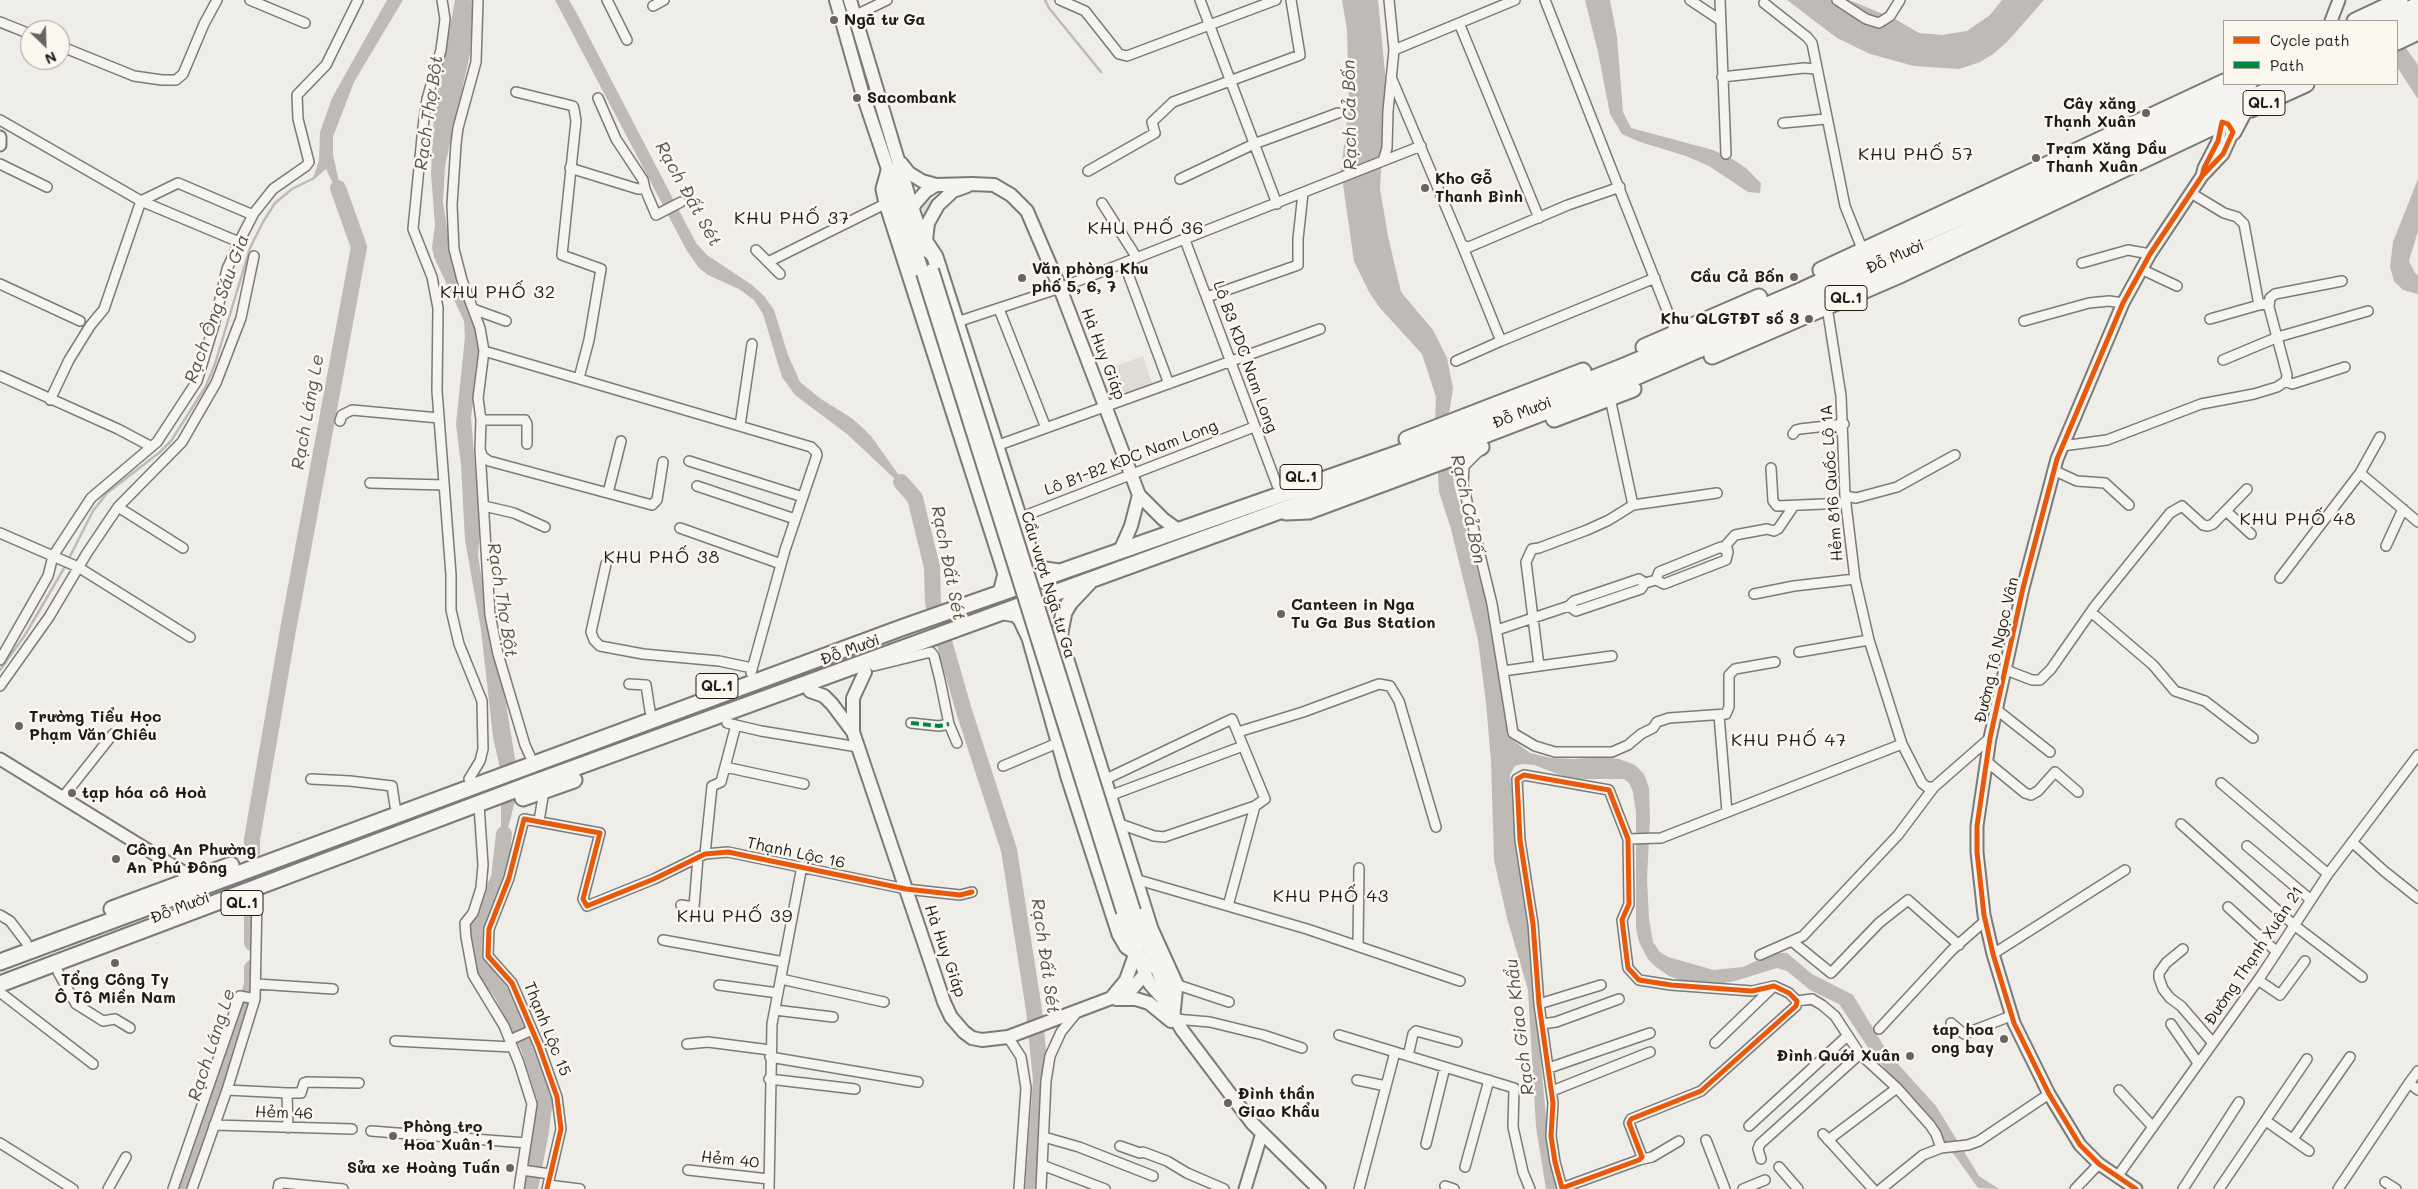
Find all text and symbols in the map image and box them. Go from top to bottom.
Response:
place label: Ngã tư Ga [844,10,925,30]
marker: Ngã tư Ga [828,14,840,26]
north arrow [20,20,70,70]
legend [2223,20,2398,85]
text: Cycle path [2270,30,2349,50]
text: N [42,47,60,69]
water label: Rạch Thợ Bột [410,54,448,172]
text: Path [2270,55,2304,75]
water label: Rạch Cả Bốn [1338,59,1362,171]
place label: Sacombank [867,88,957,108]
road number: QL.1 [2243,90,2285,116]
marker: Sacombank [851,92,863,104]
place label: Cây xăng Thạnh Xuân [2044,94,2136,132]
marker: Cây xăng Thạnh Xuân [2140,107,2152,119]
water label: Rạch Đất Sét [650,138,726,250]
place label: Trạm Xăng Dầu Thanh Xuân [2046,139,2167,177]
district label: KHU PHỐ 57 [1857,143,1975,165]
marker: Trạm Xăng Dầu Thanh Xuân [2030,152,2042,164]
place label: Kho Gỗ Thanh Bình [1435,169,1523,207]
marker: Kho Gỗ Thanh Bình [1419,182,1431,194]
district label: KHU PHỐ 37 [733,207,851,229]
district label: KHU PHỐ 36 [1086,217,1206,239]
water label: Rạch Ông Sáu Gia [180,232,254,386]
street label: Đỗ Mười [1863,236,1927,278]
place label: Văn phòng Khu phố 5, 6, 7 [1032,259,1149,297]
place label: Cầu Cả Bốn [1690,267,1784,287]
marker: Cầu Cả Bốn [1788,271,1800,283]
marker: Văn phòng Khu phố 5, 6, 7 [1016,272,1028,284]
street label: Lô B3 KDC Nam Long [1209,278,1281,436]
district label: KHU PHỐ 32 [439,281,557,303]
road number: QL.1 [1825,286,1867,310]
street label: Hà Huy Giáp [1077,305,1129,403]
place label: Khu QLGTĐT số 3 [1661,309,1799,329]
marker: Khu QLGTĐT số 3 [1803,313,1815,325]
water label: Rạch Láng Le [287,353,329,471]
street label: Đỗ Mười [1490,393,1554,433]
street label: Hẻm 816 Quốc Lộ 1A [1817,404,1847,562]
street label: Lô B1-B2 KDC Nam Long [1042,416,1220,500]
water label: Rạch Cả Bốn [1446,453,1490,565]
road number: QL.1 [1280,464,1322,490]
water label: Rạch Đất Sét [926,504,970,622]
district label: KHU PHỐ 48 [2238,508,2358,530]
street label: Cầu vượt Ngã tư Ga [1016,509,1080,661]
water label: Rạch Thợ Bột [482,541,522,659]
district label: KHU PHỐ 38 [602,546,722,568]
street label: Đường Tô Ngọc Vân [1971,575,2023,725]
place label: Canteen in Nga Tu Ga Bus Station [1291,595,1435,633]
marker: Canteen in Nga Tu Ga Bus Station [1275,608,1287,620]
street label: Đỗ Mười [818,630,882,670]
road number: QL.1 [696,674,738,698]
place label: Trường Tiểu Học Phạm Văn Chiêu [29,707,162,745]
marker: Trường Tiểu Học Phạm Văn Chiêu [13,720,25,732]
district label: KHU PHỐ 47 [1730,729,1848,751]
place label: tạp hóa cô Hoà [82,783,207,803]
marker: tạp hóa cô Hoà [66,787,78,799]
street label: Thạnh Lộc 16 [745,833,847,873]
place label: Công An Phường An Phú Đông [126,840,256,878]
marker: Công An Phường An Phú Đông [110,853,122,865]
street label: Đường Thạnh Xuân 21 [2200,883,2308,1029]
district label: KHU PHỐ 43 [1272,885,1390,907]
street label: Đỗ Mười [148,888,212,928]
road number: QL.1 [221,890,263,916]
water label: Rạch Đất Sét [1026,897,1064,1015]
street label: Hà Huy Giáp [920,902,970,1000]
district label: KHU PHỐ 39 [675,905,795,927]
marker: Tổng Công Ty Ô Tô Miền Nam [109,957,121,969]
water label: Rạch Giao Khẩu [1501,957,1539,1097]
place label: Tổng Công Ty Ô Tô Miền Nam [54,970,176,1008]
street label: Thạnh Lộc 15 [519,979,575,1079]
water label: Rạch Láng Le [184,986,240,1104]
place label: tap hoa ong bay [1931,1020,1994,1058]
marker: tap hoa ong bay [1998,1033,2010,1045]
place label: Đình Quới Xuân [1777,1046,1900,1066]
marker: Đình Quới Xuân [1904,1050,1916,1062]
place label: Đình thần Giao Khẩu [1238,1084,1320,1122]
marker: Đình thần Giao Khẩu [1222,1097,1234,1109]
street label: Hẻm 46 [255,1102,313,1124]
place label: Phòng trọ Hoa Xuân 1 [403,1117,493,1155]
marker: Phòng trọ Hoa Xuân 1 [387,1130,399,1142]
street label: Hẻm 40 [700,1147,760,1173]
place label: Sửa xe Hoàng Tuấn [347,1158,500,1178]
marker: Sửa xe Hoàng Tuấn [504,1162,516,1174]

